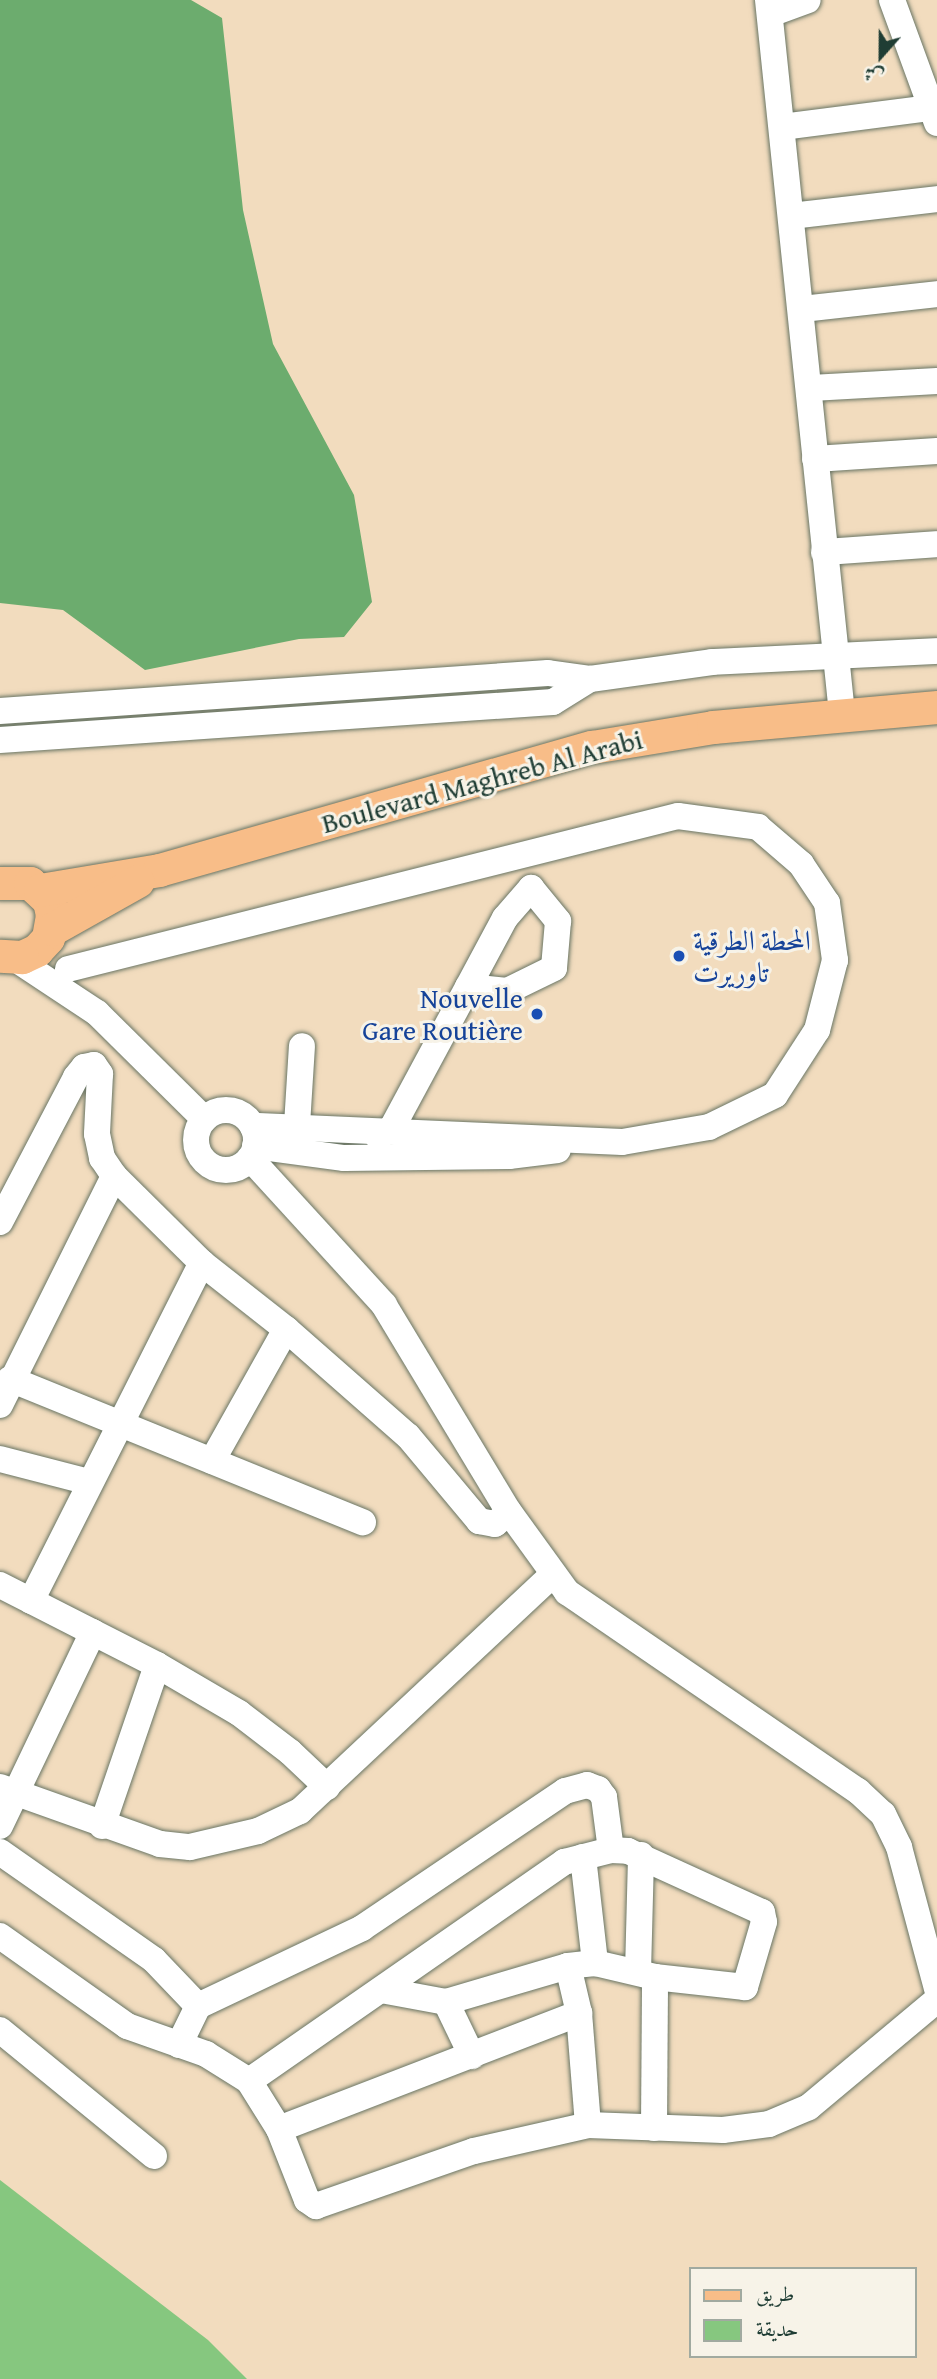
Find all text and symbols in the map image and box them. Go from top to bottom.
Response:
north arrow [846,21,916,91]
text: ش [860,59,887,92]
street label: Boulevard Maghreb Al Arabi [318,722,646,840]
place label: المحطة الطرقية تاوريرت [693,923,811,989]
marker: المحطة الطرقية تاوريرت [671,948,687,964]
place label: Nouvelle Gare Routière [362,981,523,1047]
marker: Nouvelle Gare Routière [529,1006,545,1022]
legend [688,2267,916,2358]
text: طريق [756,2278,794,2309]
text: حديقة [756,2313,799,2344]

